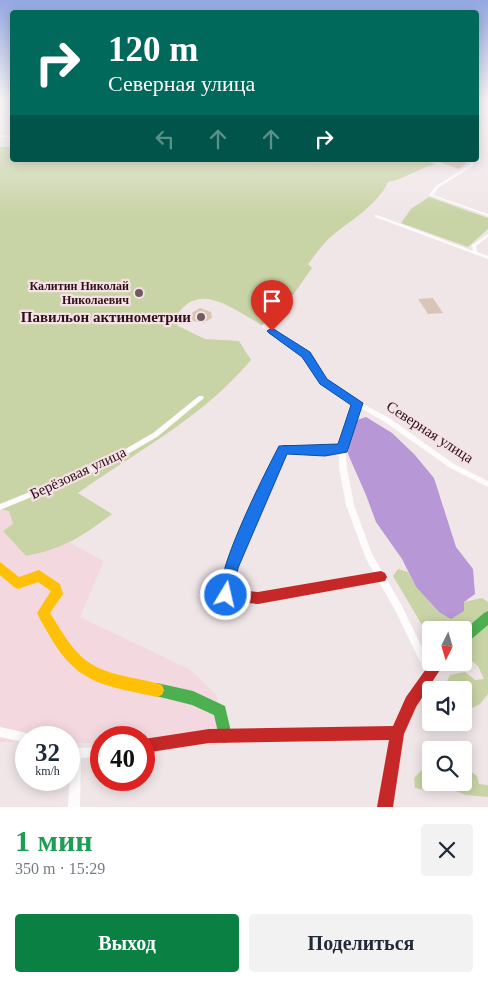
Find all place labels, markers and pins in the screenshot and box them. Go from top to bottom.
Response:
place label: Калитин Николай Николаевич [29,279,129,307]
pin [251,280,293,331]
marker: Калитин Николай Николаевич [133,287,145,299]
place label: Павильон актинометрии [21,309,191,325]
marker: Павильон актинометрии [195,311,207,323]

